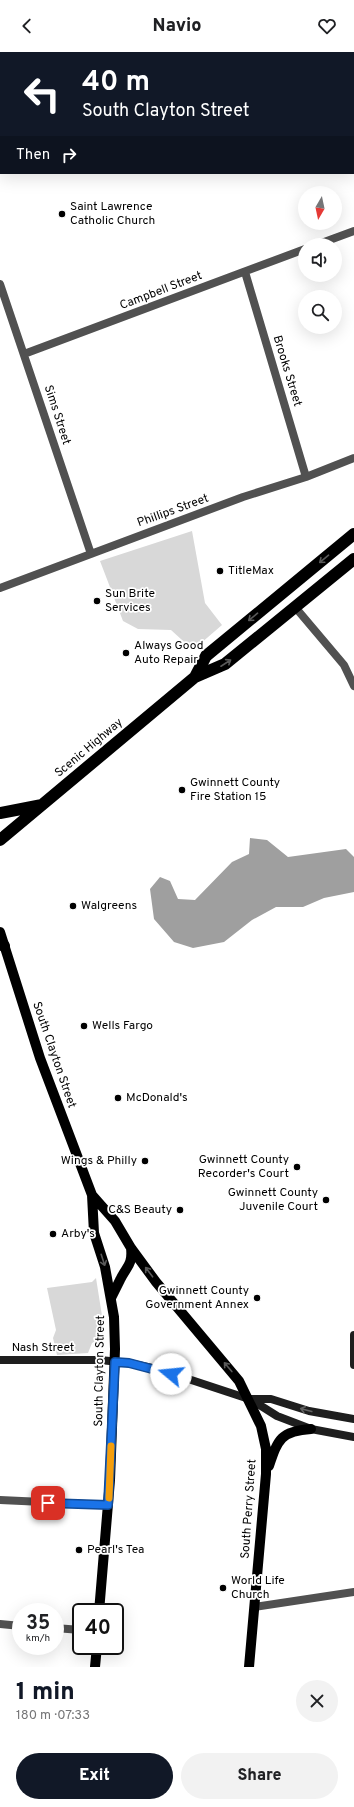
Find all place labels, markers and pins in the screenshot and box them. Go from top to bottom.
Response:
place label: Saint Lawrence Catholic Church [70,199,155,229]
marker: Saint Lawrence Catholic Church [57,209,67,219]
place label: TitleMax [228,563,274,579]
marker: TitleMax [215,566,225,576]
place label: Sun Brite Services [105,586,155,616]
marker: Sun Brite Services [92,596,102,606]
place label: Always Good Auto Repair [134,638,203,668]
marker: Always Good Auto Repair [121,648,131,658]
place label: Gwinnett County Fire Station 15 [190,775,280,805]
marker: Gwinnett County Fire Station 15 [177,785,187,795]
place label: Walgreens [81,898,137,914]
marker: Walgreens [68,901,78,911]
place label: Wells Fargo [92,1018,153,1034]
marker: Wells Fargo [79,1021,89,1031]
place label: McDonald's [126,1090,188,1106]
marker: McDonald's [113,1093,123,1103]
place label: Gwinnett County Recorder's Court [198,1152,289,1182]
place label: Wings & Philly [61,1153,137,1169]
marker: Wings & Philly [140,1156,150,1166]
marker: Gwinnett County Recorder's Court [292,1162,302,1172]
place label: Gwinnett County Juvenile Court [228,1185,318,1215]
marker: Gwinnett County Juvenile Court [321,1195,331,1205]
place label: C&S Beauty [108,1202,172,1218]
marker: C&S Beauty [175,1205,185,1215]
place label: Arby's [61,1226,95,1242]
marker: Arby's [48,1229,58,1239]
place label: Gwinnett County Government Annex [145,1283,249,1313]
marker: Gwinnett County Government Annex [252,1293,262,1303]
pin [31,1486,65,1520]
place label: Pearl's Tea [87,1542,144,1558]
marker: Pearl's Tea [74,1545,84,1555]
place label: World Life Church [231,1573,285,1603]
marker: World Life Church [218,1583,228,1593]

